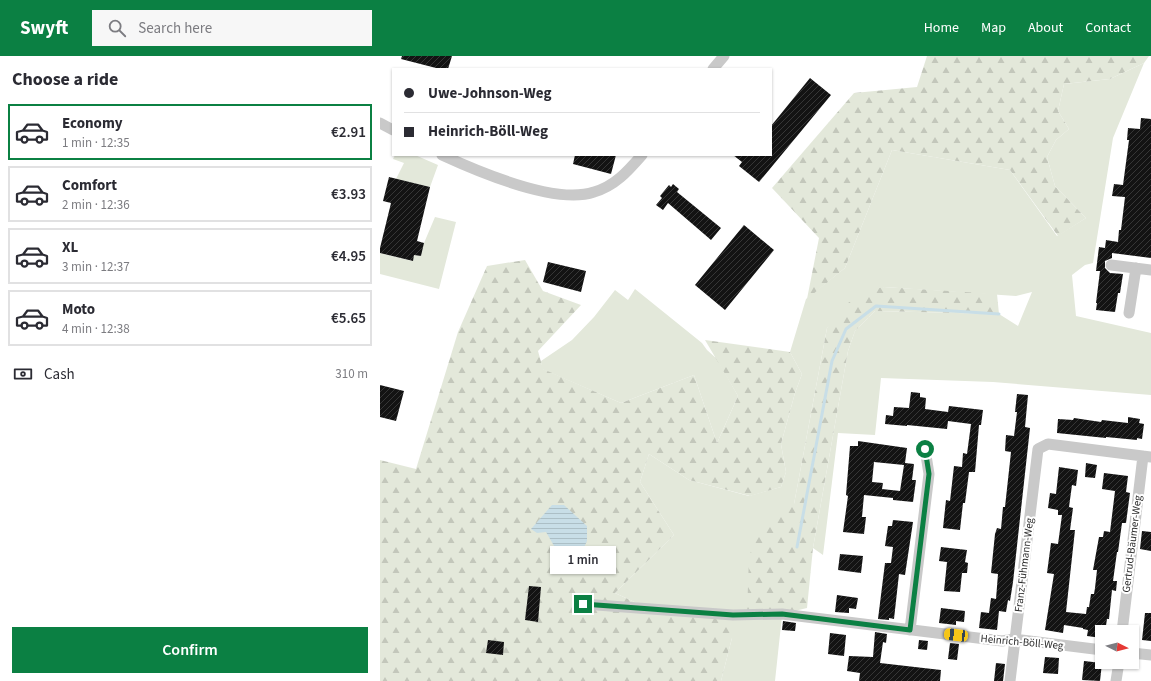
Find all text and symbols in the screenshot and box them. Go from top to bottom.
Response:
search box [92,10,372,46]
text: Swyft [20,15,68,42]
icon: search [106,17,128,39]
text: Search here [138,18,212,39]
text: Home [924,18,959,38]
text: Map [981,18,1006,38]
text: About [1028,18,1063,38]
text: Contact [1085,18,1131,38]
text: Choose a ride [12,67,118,92]
text: Uwe-Johnson-Weg [428,83,551,104]
text: Economy [62,113,123,134]
icon: car [14,114,50,150]
text: Heinrich-Böll-Weg [428,121,548,142]
text: €2.91 [331,122,366,143]
text: 1 min · 12:35 [62,134,130,152]
text: Comfort [62,175,117,196]
icon: car [14,176,50,212]
text: €3.93 [331,184,366,205]
text: 2 min · 12:36 [62,196,130,214]
text: XL [62,237,78,258]
icon: car [14,238,50,274]
text: €4.95 [331,246,366,267]
text: 3 min · 12:37 [62,258,130,276]
text: Moto [62,299,95,320]
icon: car [14,300,50,336]
text: €5.65 [331,308,366,329]
text: 4 min · 12:38 [62,320,130,338]
icon: cash [12,363,34,385]
text: Cash [44,364,75,385]
text: 310 m [335,365,368,383]
route start [916,440,934,458]
street label: Gertrud-Bäumer-Weg [1119,494,1145,594]
street label: Franz-Fühmann-Weg [1011,516,1037,613]
callout: 1 min [550,546,616,574]
text: 1 min [568,551,598,569]
route end [574,595,592,613]
north arrow [1095,625,1139,669]
map controls [1095,625,1139,669]
button: Confirm [12,627,368,673]
car [943,628,969,642]
street label: Heinrich-Böll-Weg [980,631,1065,653]

